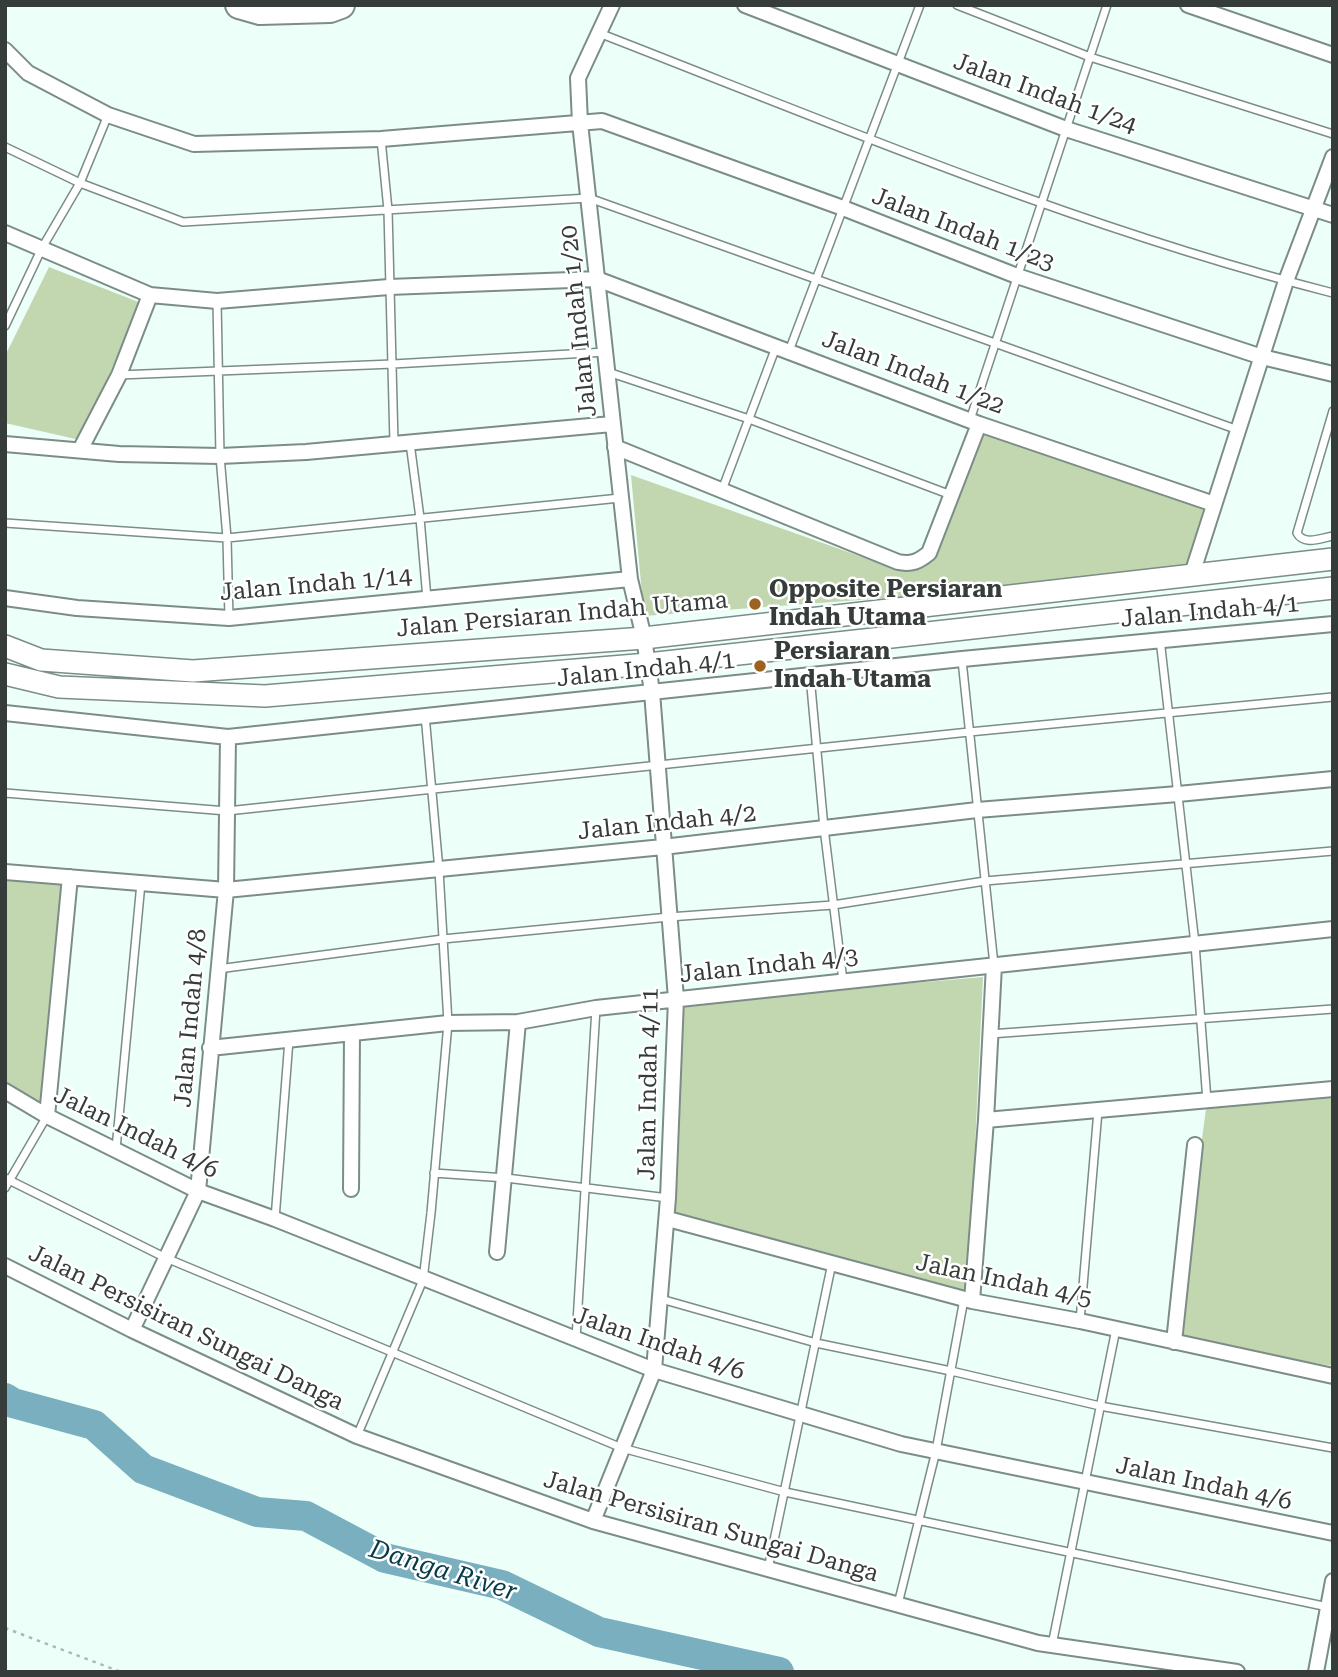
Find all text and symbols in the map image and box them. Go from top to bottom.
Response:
street label: Jalan Indah 1/24 [949,47,1141,141]
street label: Jalan Indah 1/23 [868,182,1058,278]
street label: Jalan Indah 1/20 [555,224,603,418]
street label: Jalan Indah 1/22 [818,325,1008,421]
street label: Jalan Indah 1/14 [219,562,413,608]
place label: Opposite Persiaran Indah Utama [769,576,1002,632]
street label: Jalan Persiaran Indah Utama [395,586,729,644]
street label: Jalan Indah 4/1 [1119,590,1301,634]
marker: Opposite Persiaran Indah Utama [747,596,763,612]
place label: Persiaran Indah Utama [774,638,931,694]
street label: Jalan Indah 4/1 [555,646,737,694]
marker: Persiaran Indah Utama [752,658,768,674]
street label: Jalan Indah 4/2 [576,799,758,847]
street label: Jalan Indah 4/8 [169,927,213,1109]
street label: Jalan Indah 4/3 [678,942,860,990]
street label: Jalan Indah 4/11 [633,987,665,1181]
street label: Jalan Indah 4/6 [49,1081,223,1185]
street label: Jalan Persisiran Sungai Danga [24,1239,348,1417]
street label: Jalan Indah 4/5 [913,1248,1095,1314]
street label: Jalan Indah 4/6 [570,1301,748,1387]
street label: Jalan Indah 4/6 [1113,1451,1295,1517]
street label: Jalan Persisiran Sungai Danga [540,1465,882,1589]
water label: Danga River [365,1534,521,1608]

